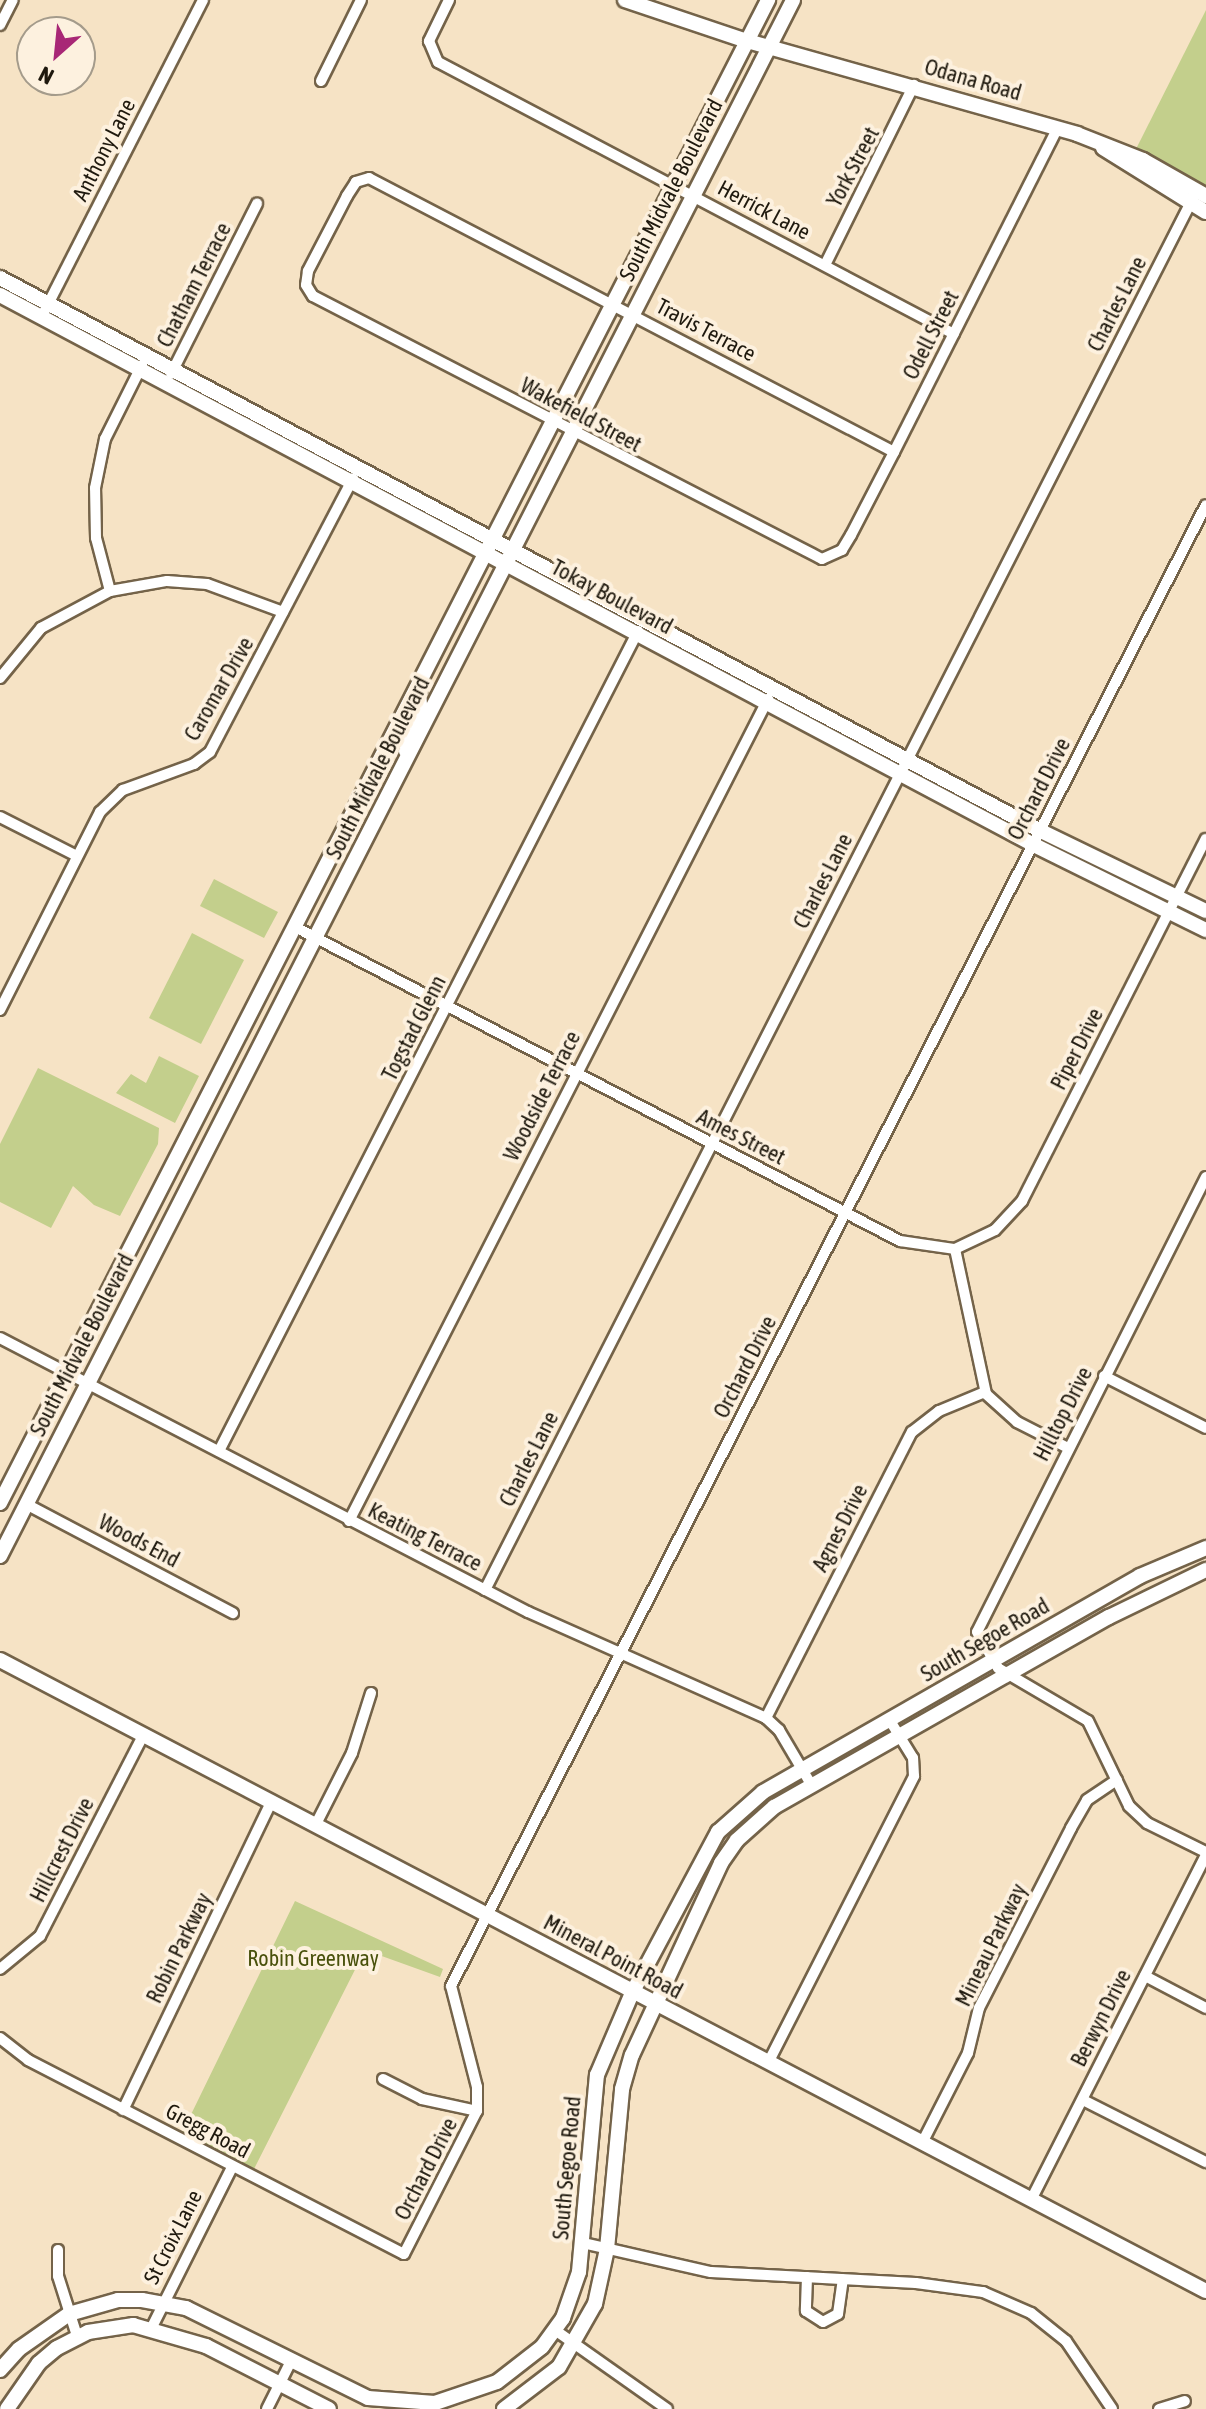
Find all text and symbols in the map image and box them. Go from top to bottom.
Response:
north arrow [16,16,96,96]
street label: Odana Road [922,54,1024,106]
text: N [34,61,58,90]
street label: Anthony Lane [67,95,141,205]
street label: South Midvale Boulevard [614,95,728,285]
street label: York Street [821,123,885,211]
street label: Herrick Lane [713,175,815,245]
street label: Chatham Terrace [151,218,237,352]
street label: Charles Lane [1082,252,1152,356]
street label: Odell Street [897,286,965,384]
street label: Travis Terrace [652,293,760,367]
street label: Wakefield Street [516,372,646,458]
street label: Tokay Boulevard [547,554,677,640]
street label: Caromar Drive [179,633,259,745]
street label: South Midvale Boulevard [321,673,435,863]
street label: Orchard Drive [1002,734,1076,844]
street label: Charles Lane [788,829,858,933]
street label: Togstad Glenn [376,971,452,1085]
street label: Piper Drive [1045,1004,1109,1094]
street label: Woodside Terrace [498,1027,586,1165]
street label: Ames Street [692,1104,790,1170]
street label: South Midvale Boulevard [25,1250,139,1440]
street label: Orchard Drive [708,1312,782,1422]
street label: Hilltop Drive [1028,1363,1098,1465]
street label: Charles Lane [494,1407,564,1511]
street label: Agnes Drive [807,1480,873,1576]
street label: Keating Terrace [364,1497,486,1577]
street label: Woods End [94,1509,184,1573]
street label: South Segoe Road [916,1593,1054,1687]
street label: Hillcrest Drive [24,1793,100,1907]
street label: Mineau Parkway [950,1879,1032,2011]
street label: Robin Parkway [141,1889,217,2007]
street label: Mineral Point Road [539,1909,687,2005]
park label: Robin Greenway [247,1946,379,1972]
street label: Berwyn Drive [1065,1965,1137,2071]
street label: South Segoe Road [548,2095,586,2241]
street label: Gregg Road [161,2098,255,2164]
street label: Orchard Drive [389,2114,463,2224]
street label: St Croix Lane [138,2186,208,2288]

